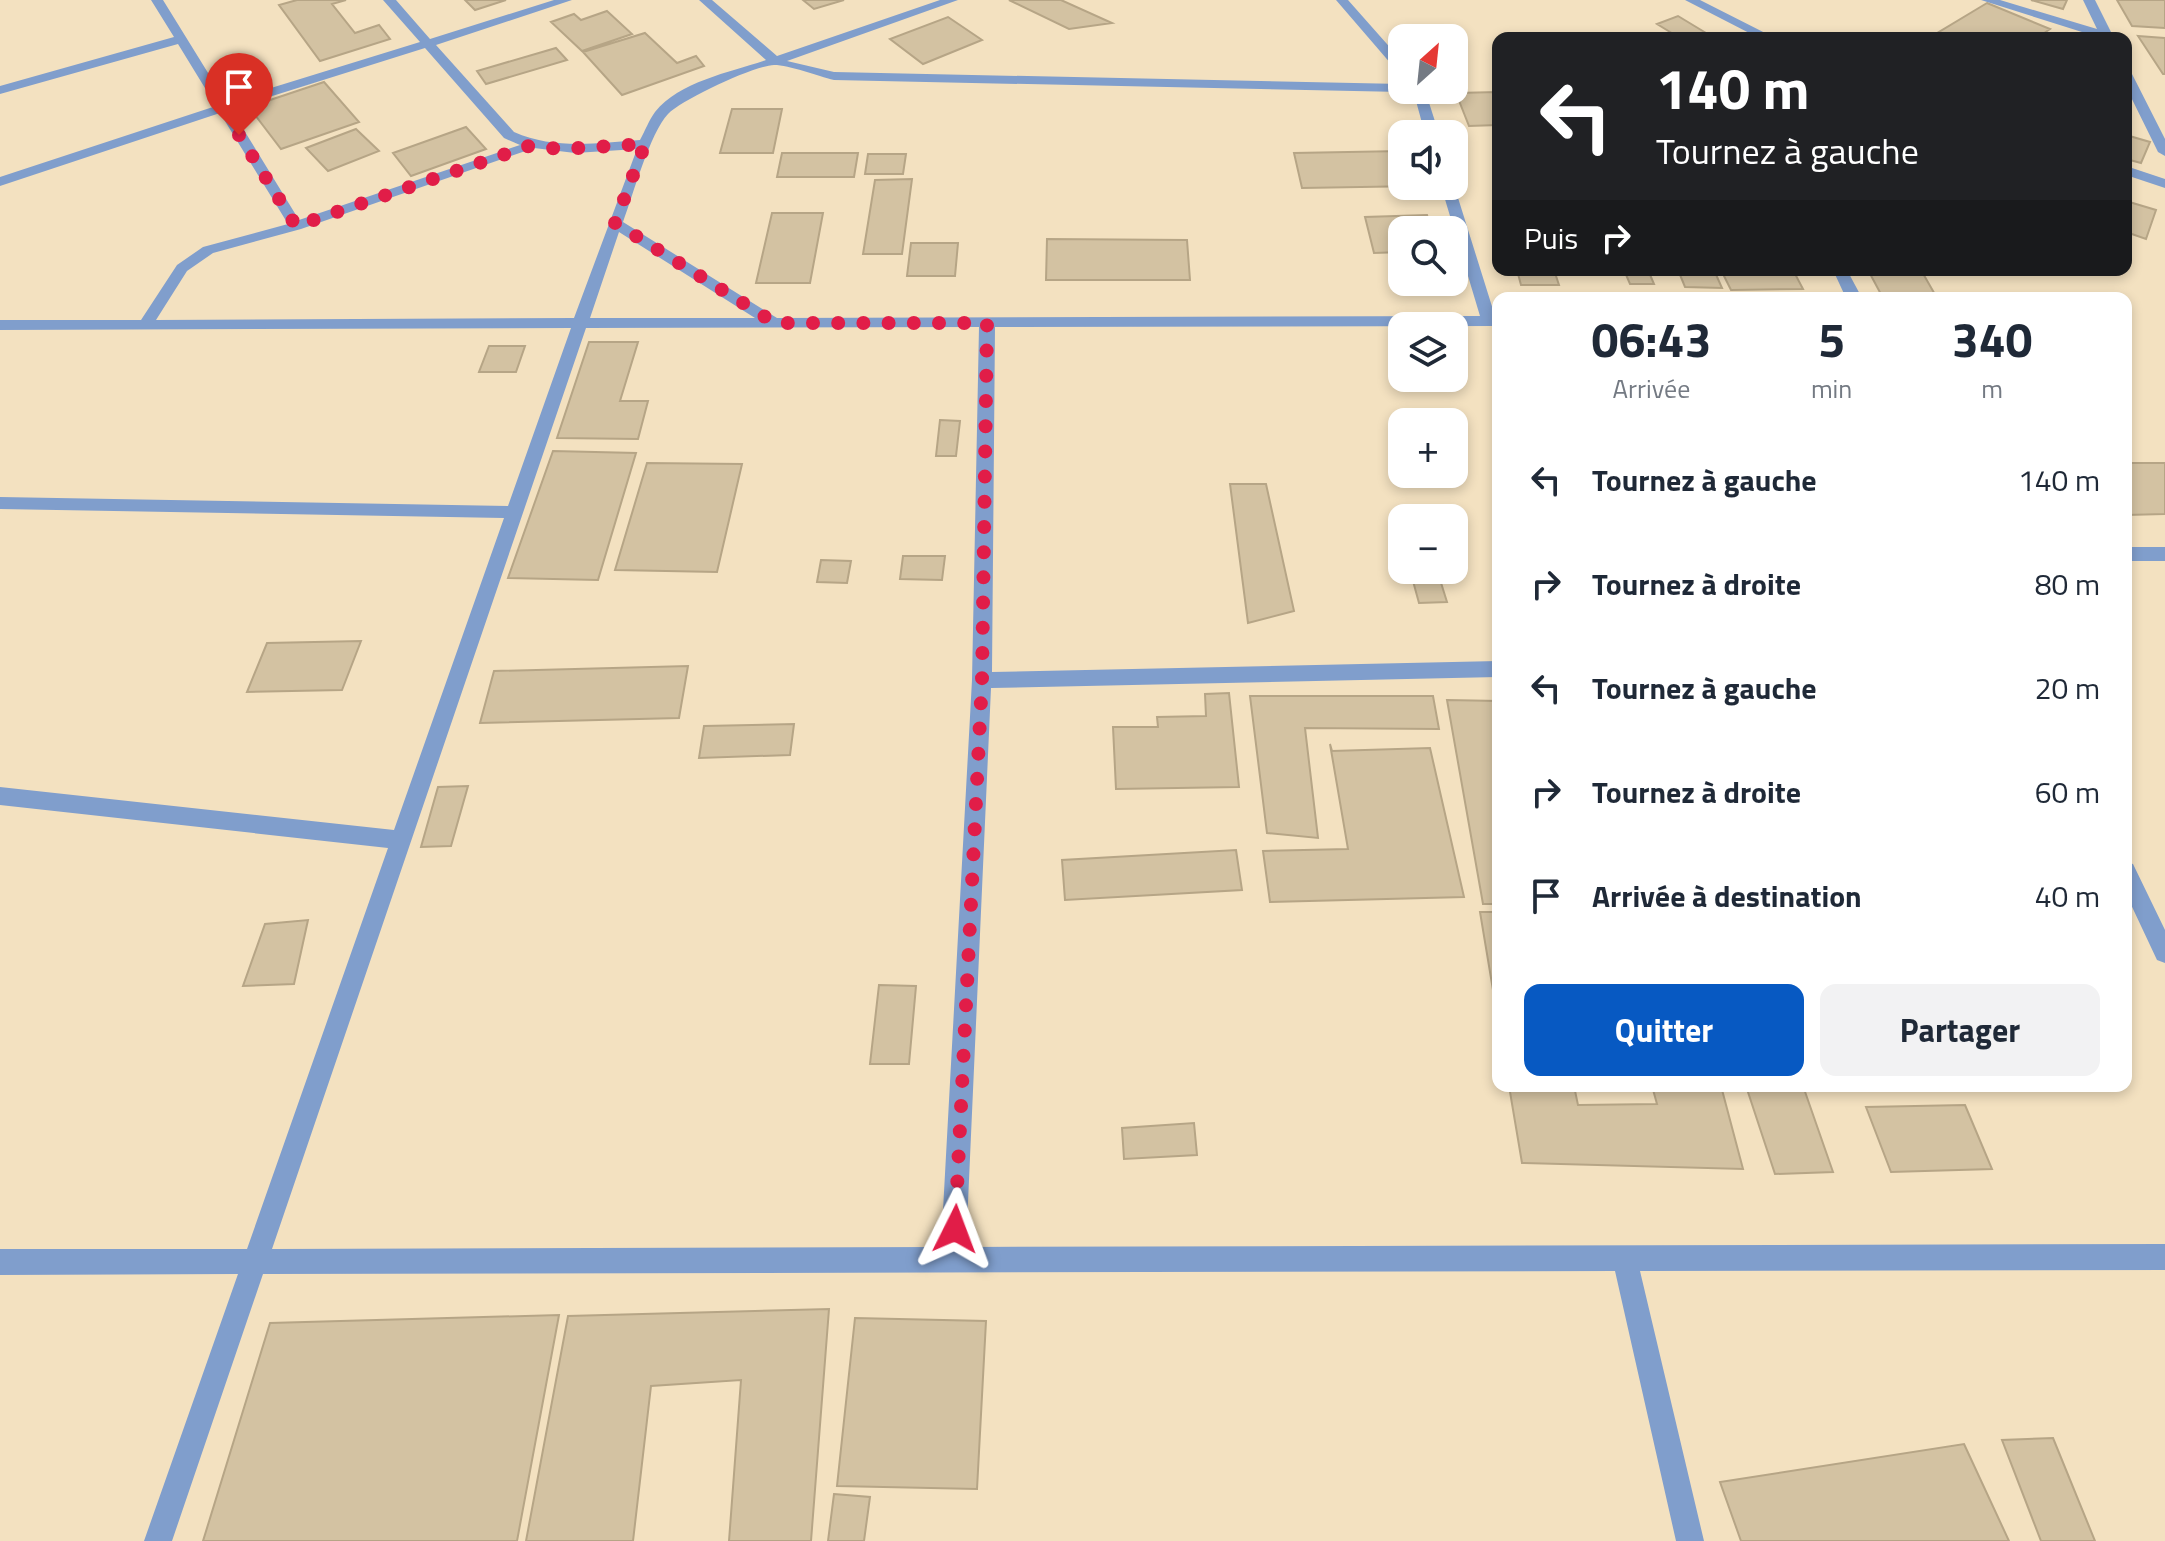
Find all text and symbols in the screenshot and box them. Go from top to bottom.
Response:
north arrow [1388,24,1468,104]
map controls [1388,24,1468,584]
text: 140 m [1656,46,1809,131]
pin [205,53,273,135]
icon: left [1524,64,1628,168]
icon: arrive [217,65,261,109]
button: sound [1388,120,1468,200]
text: Tournez à gauche [1656,123,1919,178]
text: Puis [1524,215,1578,261]
button: search [1388,216,1468,296]
icon: right [1594,216,1638,260]
text: 06:43 [1592,303,1711,376]
text: 5 [1818,303,1845,376]
text: 340 [1952,303,2032,376]
button: layers [1388,312,1468,392]
text: Arrivée [1613,369,1690,408]
text: min [1811,369,1852,408]
text: m [1981,369,2003,408]
button: + [1388,408,1468,488]
text: Tournez à gauche [1592,457,1817,503]
text: 140 m [2018,457,2100,503]
icon: left [1524,458,1568,502]
button: − [1388,504,1468,584]
text: Tournez à droite [1592,561,1801,607]
text: 80 m [2035,561,2100,607]
icon: right [1524,562,1568,606]
text: Tournez à gauche [1592,665,1817,711]
text: 20 m [2035,665,2100,711]
icon: left [1524,666,1568,710]
text: Tournez à droite [1592,769,1801,815]
text: 60 m [2035,769,2100,815]
icon: right [1524,770,1568,814]
text: Arrivée à destination [1592,873,1862,919]
text: 40 m [2035,873,2100,919]
icon: arrive [1524,874,1568,918]
button: Quitter [1524,984,1804,1076]
button: Partager [1820,984,2100,1076]
position arrow [913,1187,997,1271]

